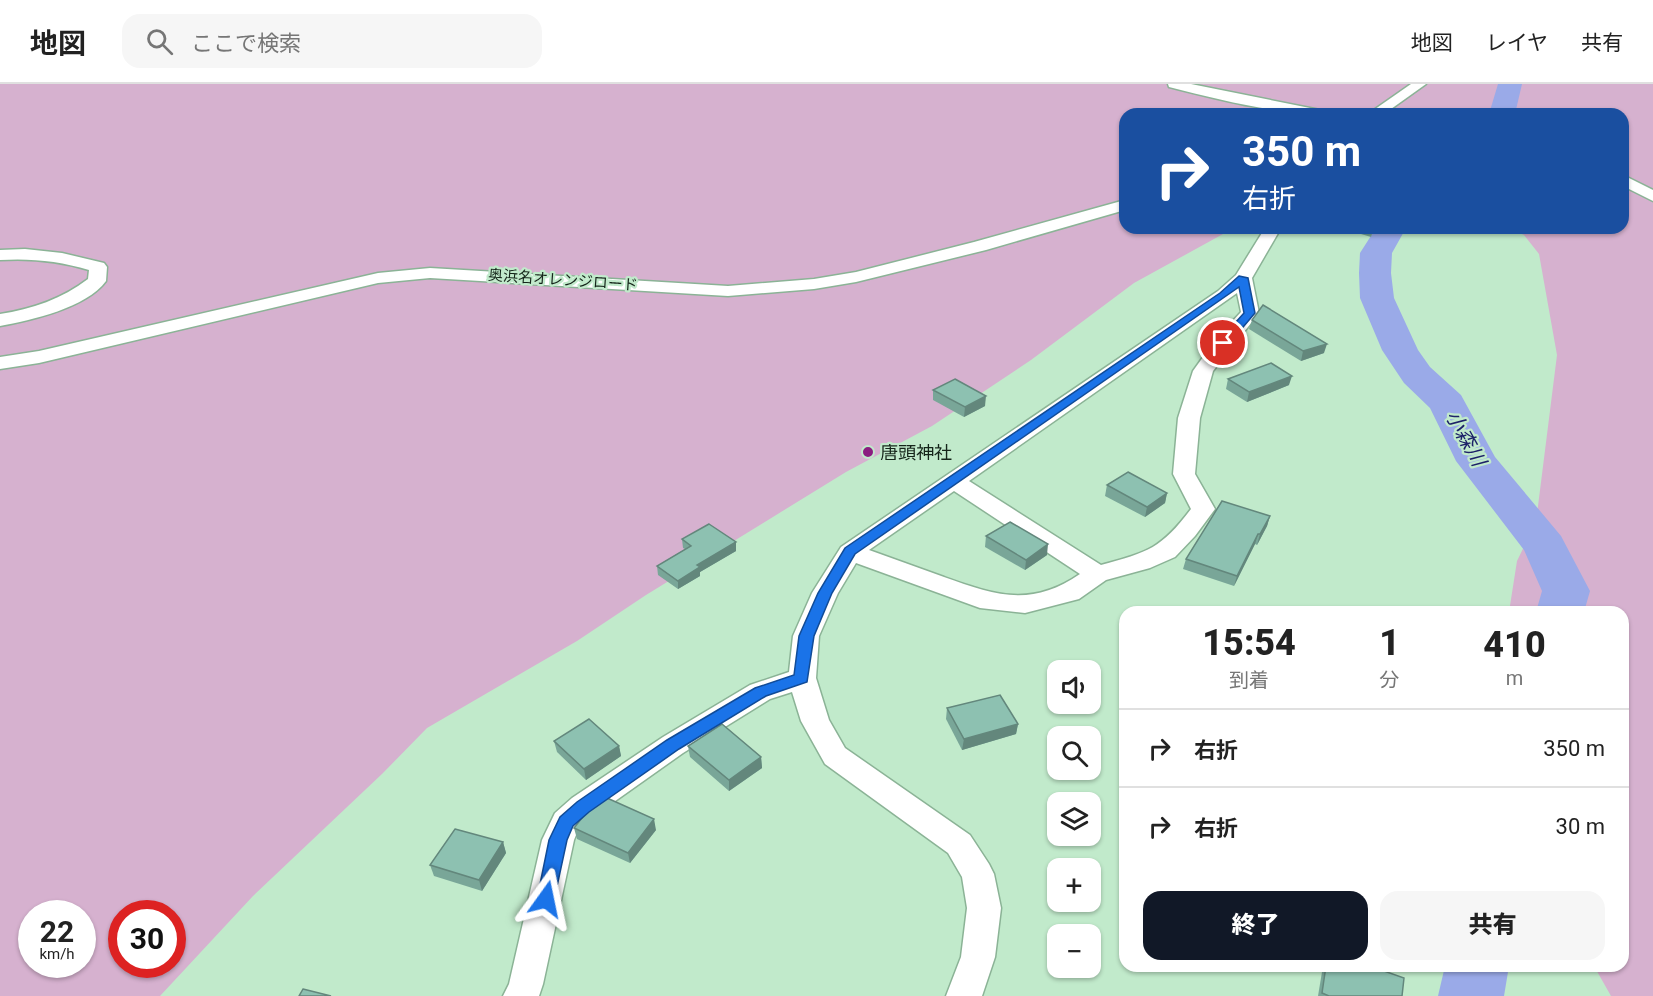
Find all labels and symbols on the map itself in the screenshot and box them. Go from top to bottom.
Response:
street label: 奥浜名オレンジロード [488,266,638,294]
pin [1197,317,1248,368]
water label: 小森川 [1441,406,1492,472]
place label: 唐頭神社 [880,442,952,463]
marker: 唐頭神社 [861,445,875,459]
position arrow [514,867,578,931]
speed limit sign: 30 [108,900,186,978]

